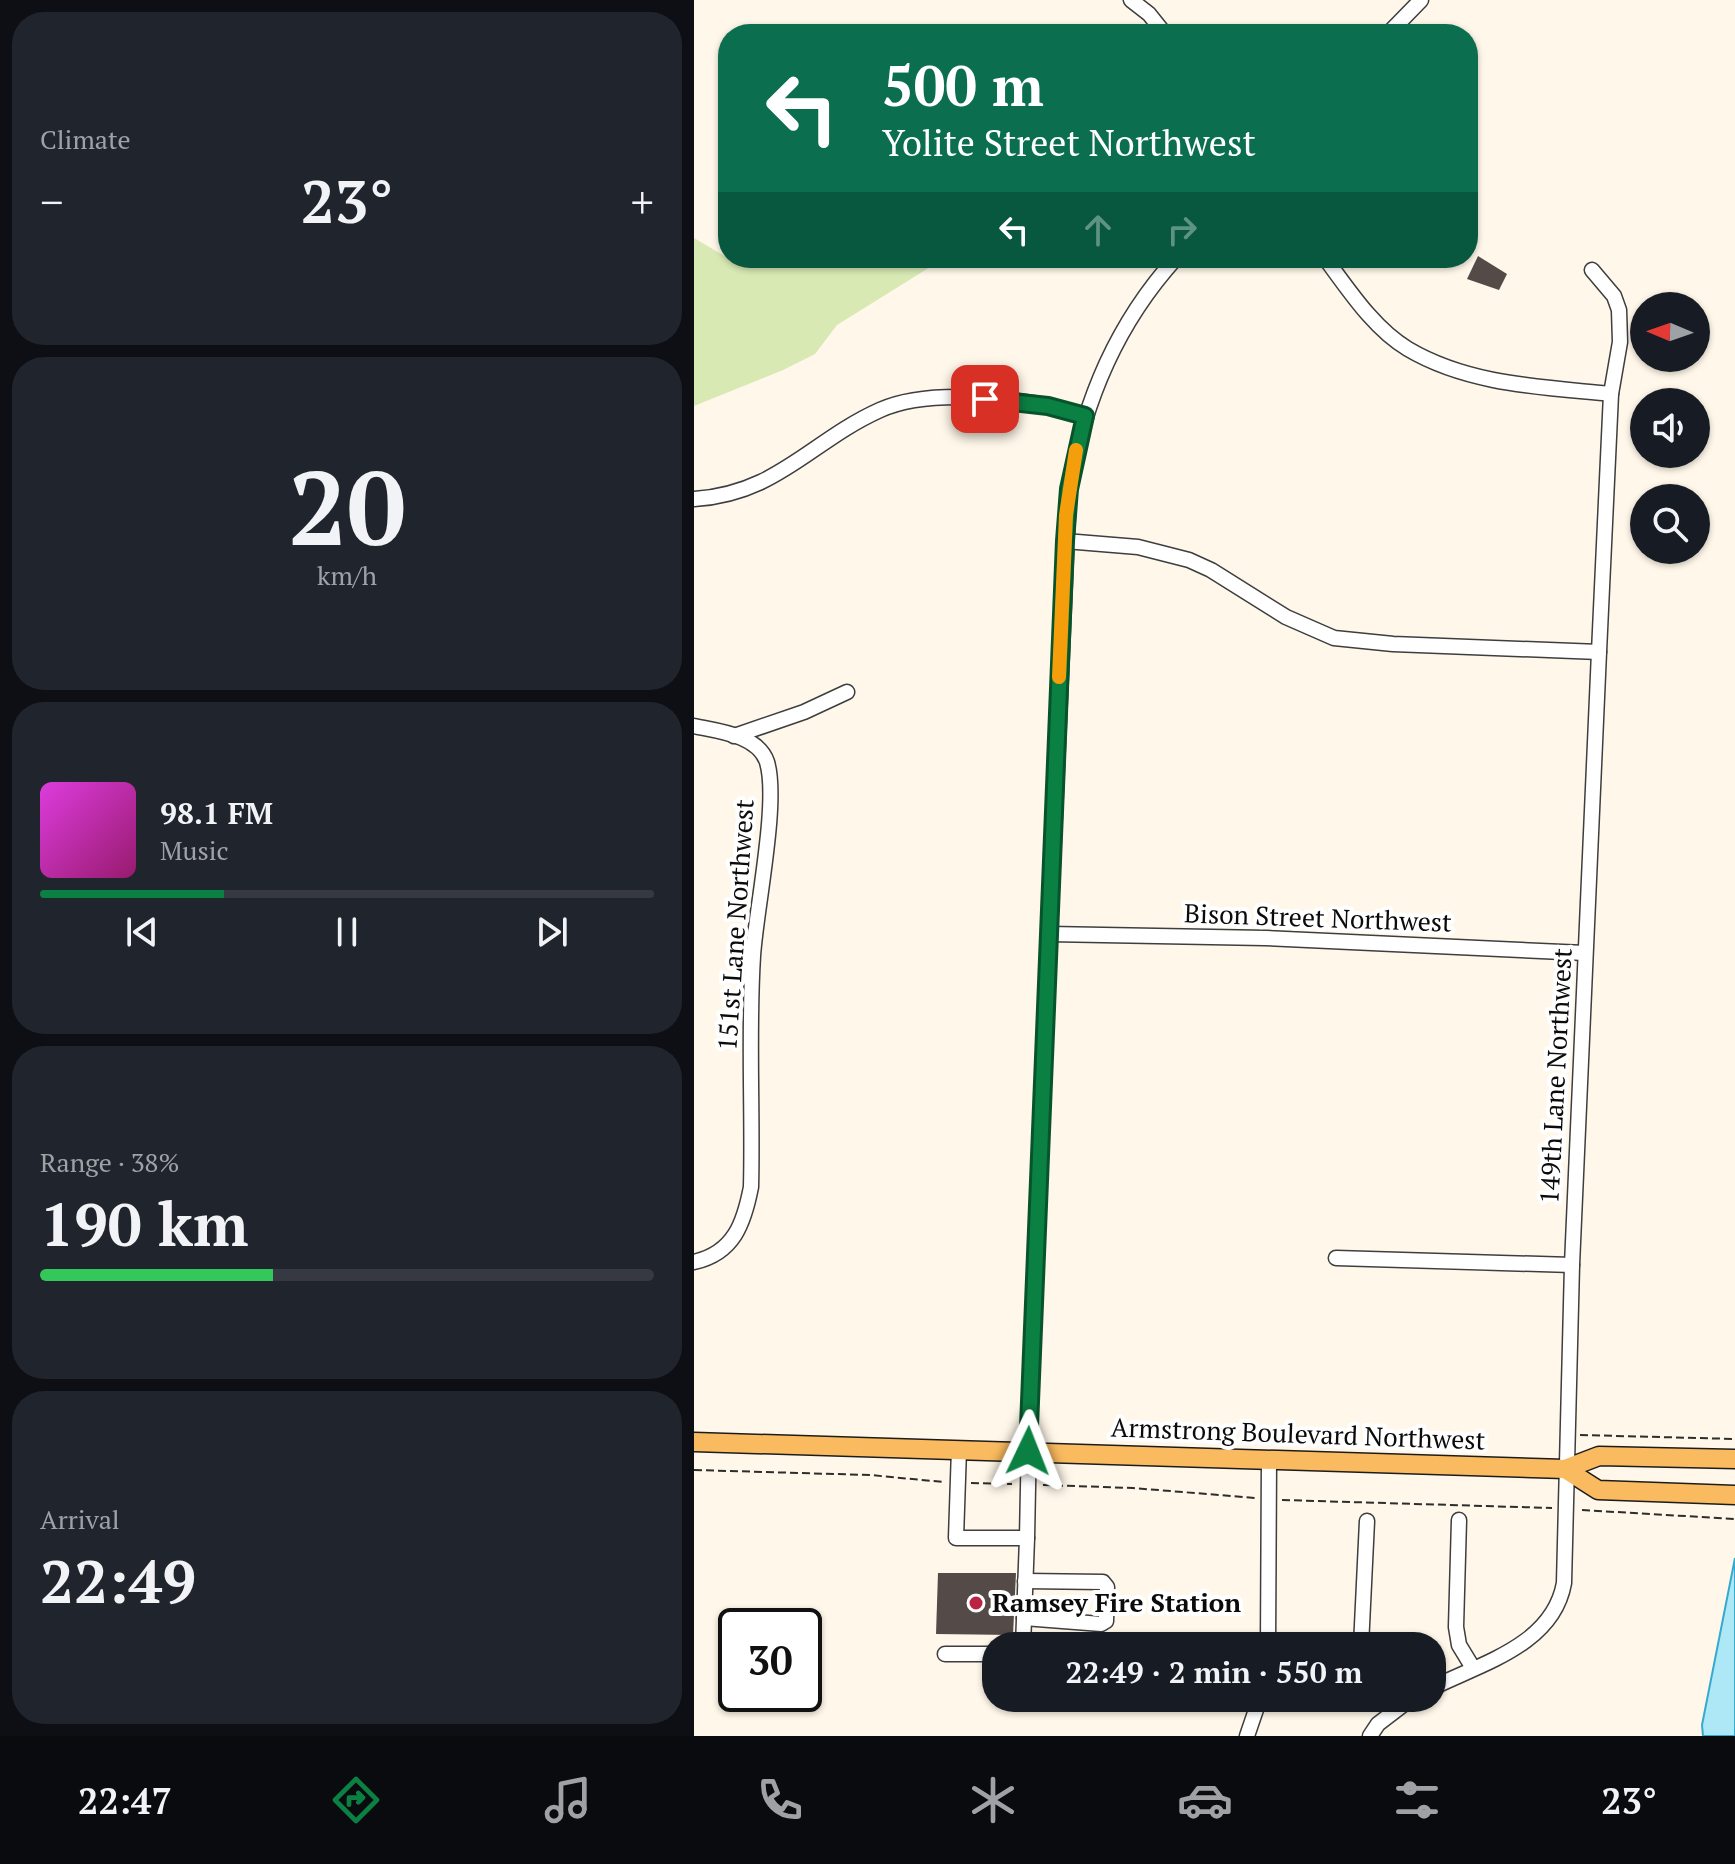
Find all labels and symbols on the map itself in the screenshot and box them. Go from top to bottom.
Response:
north arrow [1630,292,1710,372]
pin [951,365,1019,433]
street label: 151st Lane Northwest [709,798,761,1052]
street label: Bison Street Northwest [1184,895,1453,939]
street label: 149th Lane Northwest [1531,947,1579,1205]
position arrow [986,1409,1070,1493]
street label: Armstrong Boulevard Northwest [1110,1409,1486,1457]
place label: Ramsey Fire Station [992,1585,1241,1619]
marker: Ramsey Fire Station [967,1594,985,1612]
speed limit sign: 30 [718,1608,822,1712]

